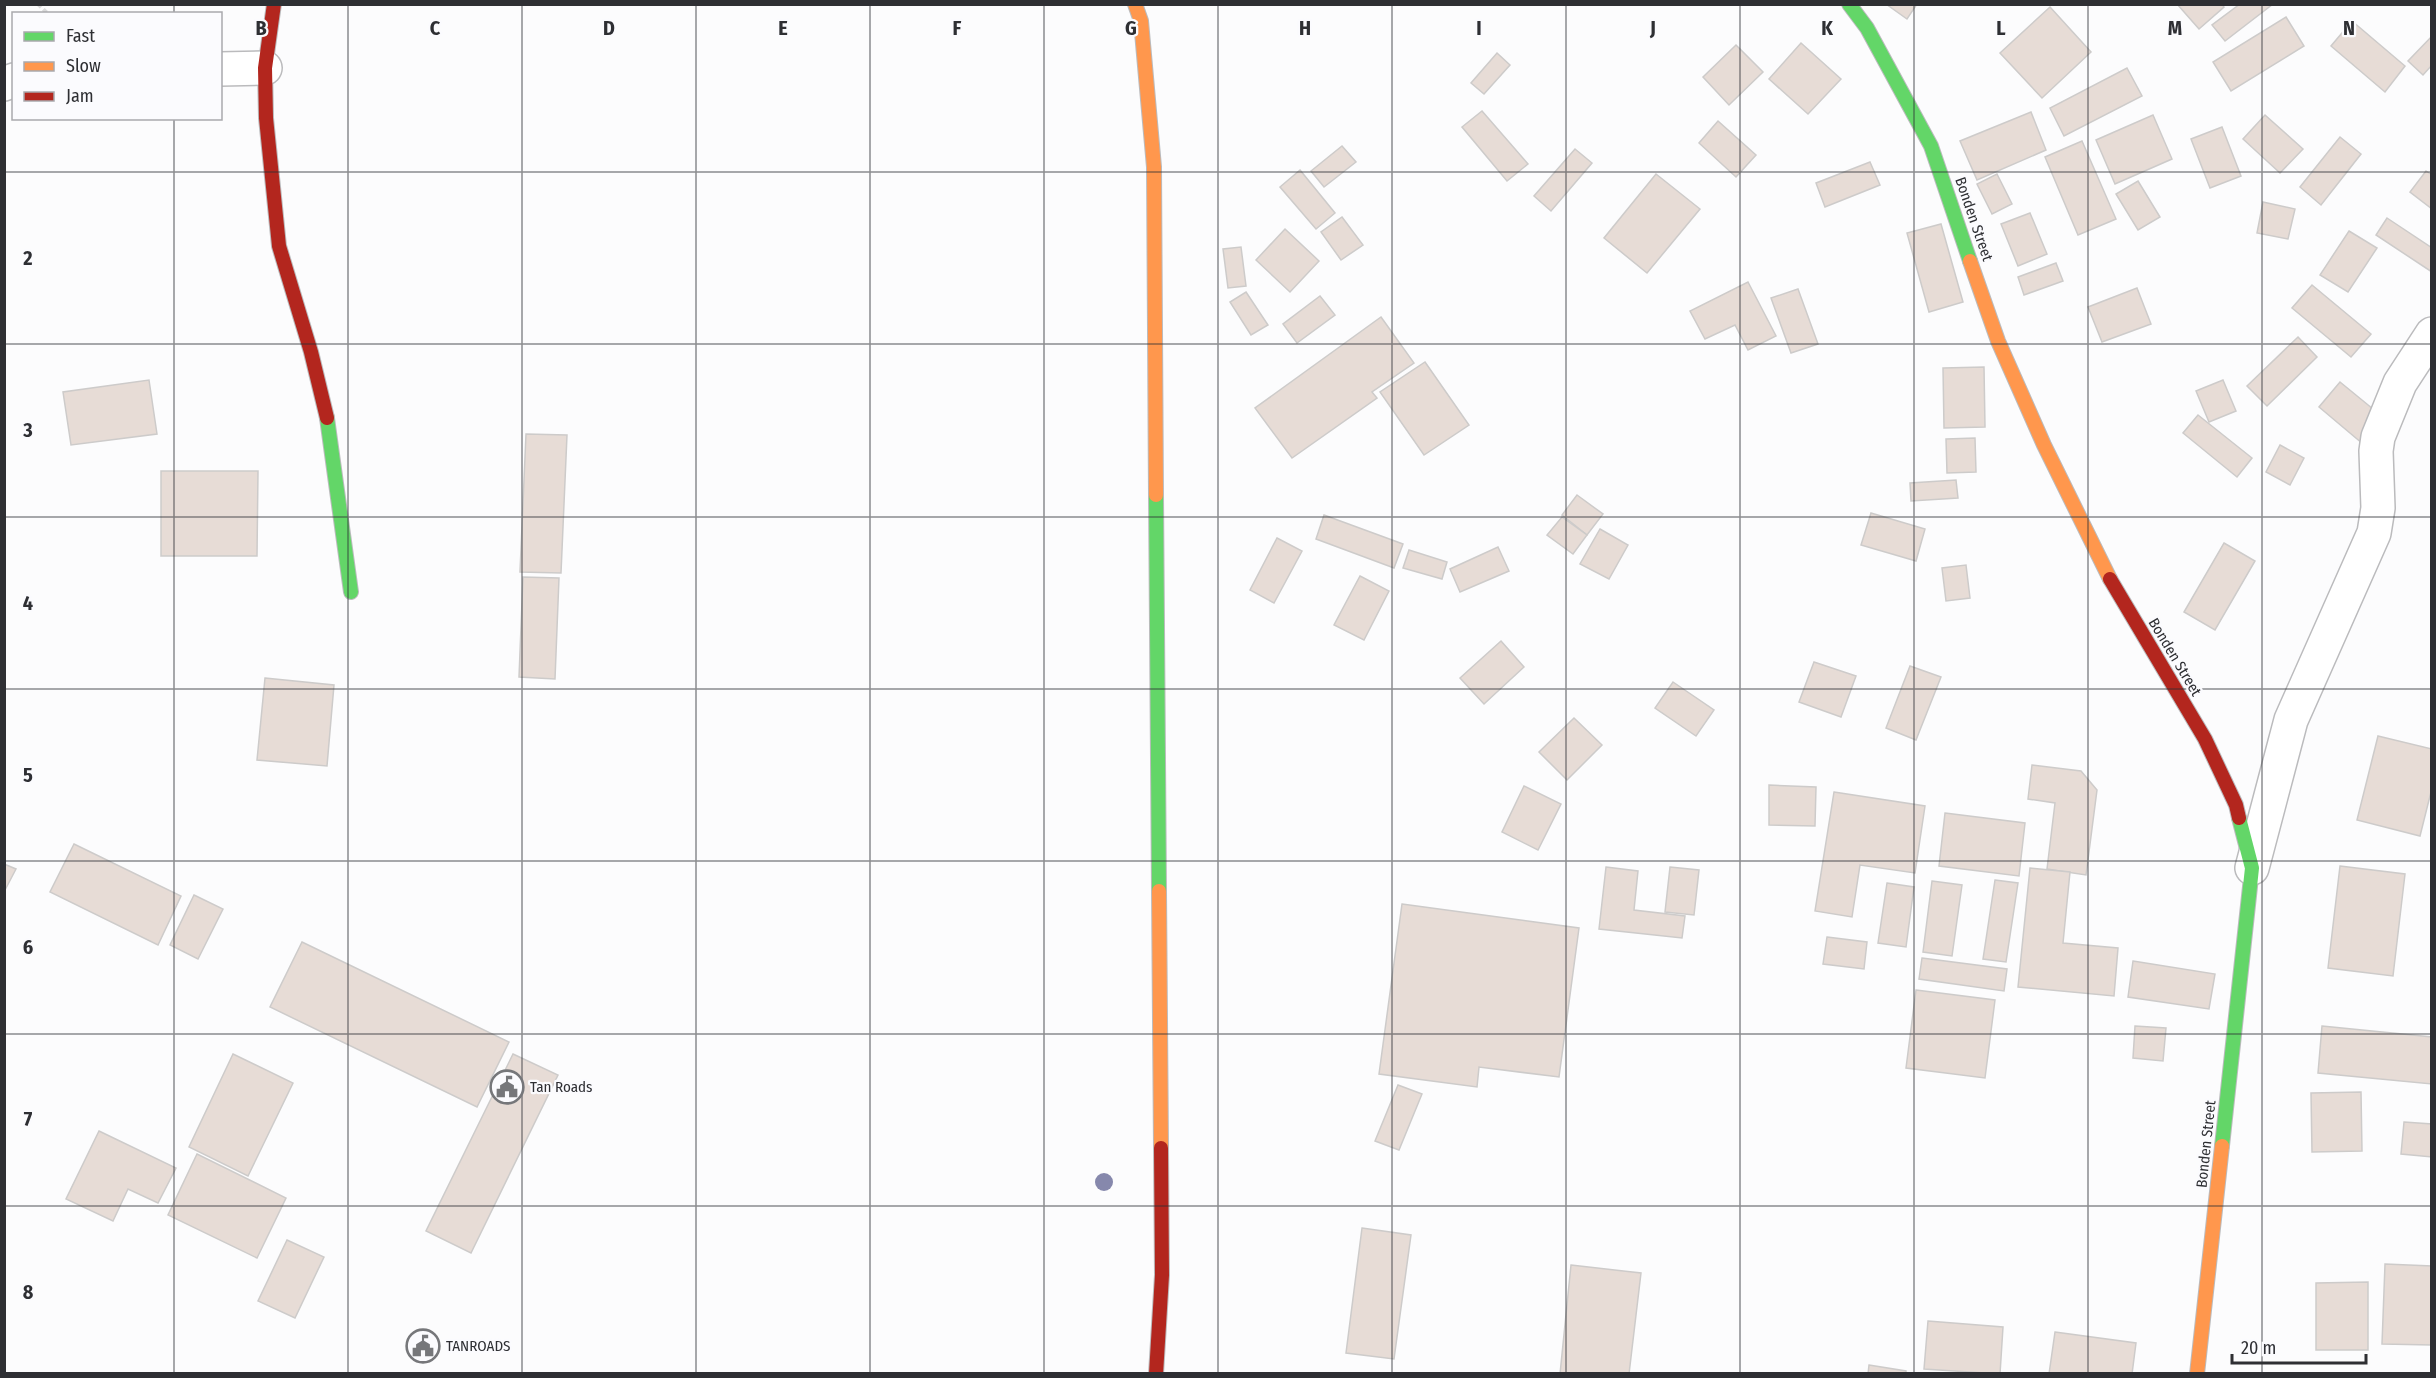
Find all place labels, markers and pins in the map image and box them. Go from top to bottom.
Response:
public building icon: Tan Roads [489,1069,525,1105]
place label: Tan Roads [530,1078,592,1096]
public building icon: TANROADS [405,1328,441,1364]
place label: TANROADS [446,1337,511,1355]

